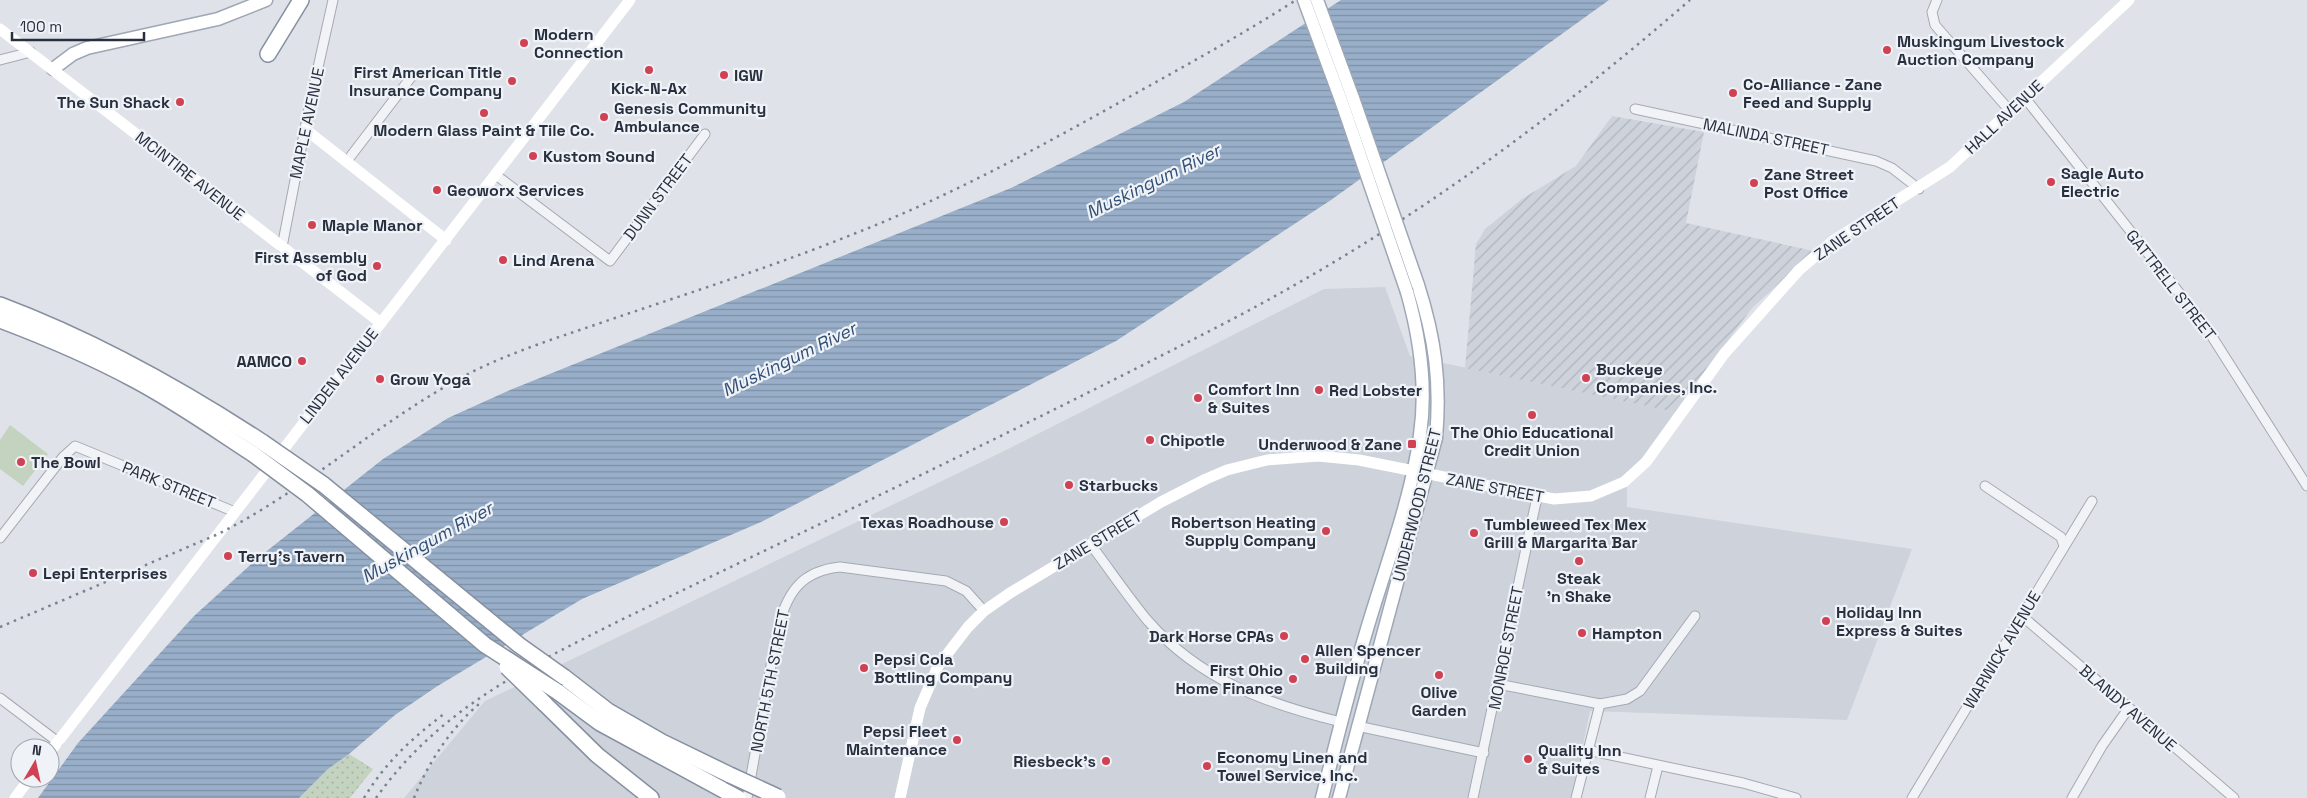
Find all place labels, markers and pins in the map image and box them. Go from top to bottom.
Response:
place label: Modern Connection [534,24,623,63]
place label: Muskingum Livestock Auction Company [1897,31,2064,70]
marker: Modern Connection [518,37,530,49]
marker: Muskingum Livestock Auction Company [1881,44,1893,56]
place label: First American Title Insurance Company [349,62,502,101]
marker: Kick-N-Ax [643,64,655,76]
place label: IGW [734,65,763,86]
marker: IGW [718,69,730,81]
place label: Co-Alliance - Zane Feed and Supply [1743,74,1882,113]
marker: First American Title Insurance Company [506,75,518,87]
place label: Kick-N-Ax [611,78,688,99]
marker: Co-Alliance - Zane Feed and Supply [1727,87,1739,99]
place label: The Sun Shack [57,92,170,113]
marker: The Sun Shack [174,96,186,108]
place label: Genesis Community Ambulance [614,98,766,137]
marker: Modern Glass Paint & Tile Co. [478,107,490,119]
marker: Genesis Community Ambulance [598,111,610,123]
place label: Modern Glass Paint & Tile Co. [373,120,595,141]
place label: Kustom Sound [543,146,655,167]
marker: Kustom Sound [527,150,539,162]
place label: Sagle Auto Electric [2061,163,2144,202]
place label: Zane Street Post Office [1764,164,1854,203]
marker: Sagle Auto Electric [2045,176,2057,188]
marker: Zane Street Post Office [1748,177,1760,189]
place label: Geoworx Services [447,180,584,201]
marker: Geoworx Services [431,184,443,196]
place label: Maple Manor [322,215,422,236]
marker: Maple Manor [306,219,318,231]
place label: First Assembly of God [255,247,367,286]
place label: Lind Arena [513,250,594,271]
marker: Lind Arena [497,254,509,266]
marker: First Assembly of God [371,260,383,272]
place label: AAMCO [236,351,292,372]
marker: AAMCO [296,355,308,367]
place label: Buckeye Companies, Inc. [1596,359,1717,398]
place label: Grow Yoga [390,369,471,390]
marker: Buckeye Companies, Inc. [1580,372,1592,384]
marker: Grow Yoga [374,373,386,385]
place label: Comfort Inn & Suites [1208,379,1300,418]
place label: Red Lobster [1329,380,1422,401]
marker: Red Lobster [1313,384,1325,396]
marker: Comfort Inn & Suites [1192,392,1204,404]
marker: The Ohio Educational Credit Union [1526,409,1538,421]
place label: The Ohio Educational Credit Union [1450,422,1614,461]
place label: Chipotle [1160,430,1225,451]
marker: Chipotle [1144,434,1156,446]
place label: Underwood & Zane [1258,434,1402,455]
marker: Underwood & Zane [1406,438,1418,450]
place label: The Bowl [31,452,101,473]
marker: The Bowl [15,456,27,468]
place label: Starbucks [1079,475,1158,496]
marker: Starbucks [1063,479,1075,491]
place label: Texas Roadhouse [860,512,994,533]
place label: Robertson Heating Supply Company [1171,512,1316,551]
place label: Tumbleweed Tex Mex Grill & Margarita Bar [1484,514,1647,553]
marker: Texas Roadhouse [998,516,1010,528]
marker: Robertson Heating Supply Company [1320,525,1332,537]
marker: Tumbleweed Tex Mex Grill & Margarita Bar [1468,527,1480,539]
place label: Terry's Tavern [238,546,345,567]
marker: Terry's Tavern [222,550,234,562]
marker: Steak 'n Shake [1573,555,1585,567]
place label: Lepi Enterprises [43,563,167,584]
marker: Lepi Enterprises [27,567,39,579]
place label: Steak 'n Shake [1546,568,1612,607]
place label: Holiday Inn Express & Suites [1836,602,1963,641]
marker: Holiday Inn Express & Suites [1820,615,1832,627]
place label: Hampton [1592,623,1662,644]
place label: Dark Horse CPAs [1149,626,1274,647]
marker: Hampton [1576,627,1588,639]
marker: Dark Horse CPAs [1278,630,1290,642]
place label: Allen Spencer Building [1315,640,1421,679]
place label: Pepsi Cola Bottling Company [874,649,1012,688]
marker: Allen Spencer Building [1299,653,1311,665]
place label: First Ohio Home Finance [1175,660,1283,699]
marker: Pepsi Cola Bottling Company [858,662,870,674]
marker: Olive Garden [1433,669,1445,681]
marker: First Ohio Home Finance [1287,673,1299,685]
place label: Olive Garden [1411,682,1467,721]
place label: Pepsi Fleet Maintenance [846,721,947,760]
marker: Pepsi Fleet Maintenance [951,734,963,746]
place label: Quality Inn & Suites [1538,740,1622,779]
place label: Economy Linen and Towel Service, Inc. [1217,747,1367,786]
place label: Riesbeck's [1013,751,1096,772]
marker: Quality Inn & Suites [1522,753,1534,765]
marker: Riesbeck's [1100,755,1112,767]
marker: Economy Linen and Towel Service, Inc. [1201,760,1213,772]

